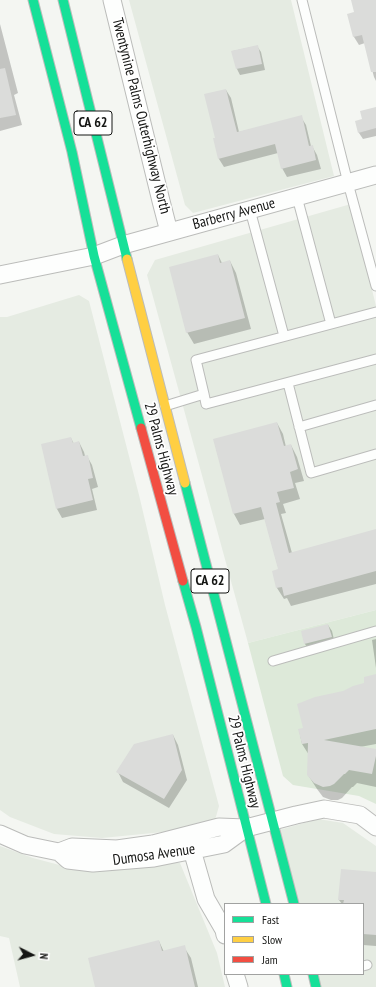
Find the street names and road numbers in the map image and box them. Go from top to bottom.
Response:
street label: Twentynine Palms Outerhighway North [108,16,174,216]
road number: CA 62 [74,111,112,135]
street label: Barberry Avenue [191,194,277,234]
street label: 29 Palms Highway [140,401,182,497]
road number: CA 62 [191,569,229,593]
street label: 29 Palms Highway [224,714,264,810]
street label: Dumosa Avenue [112,840,196,870]

